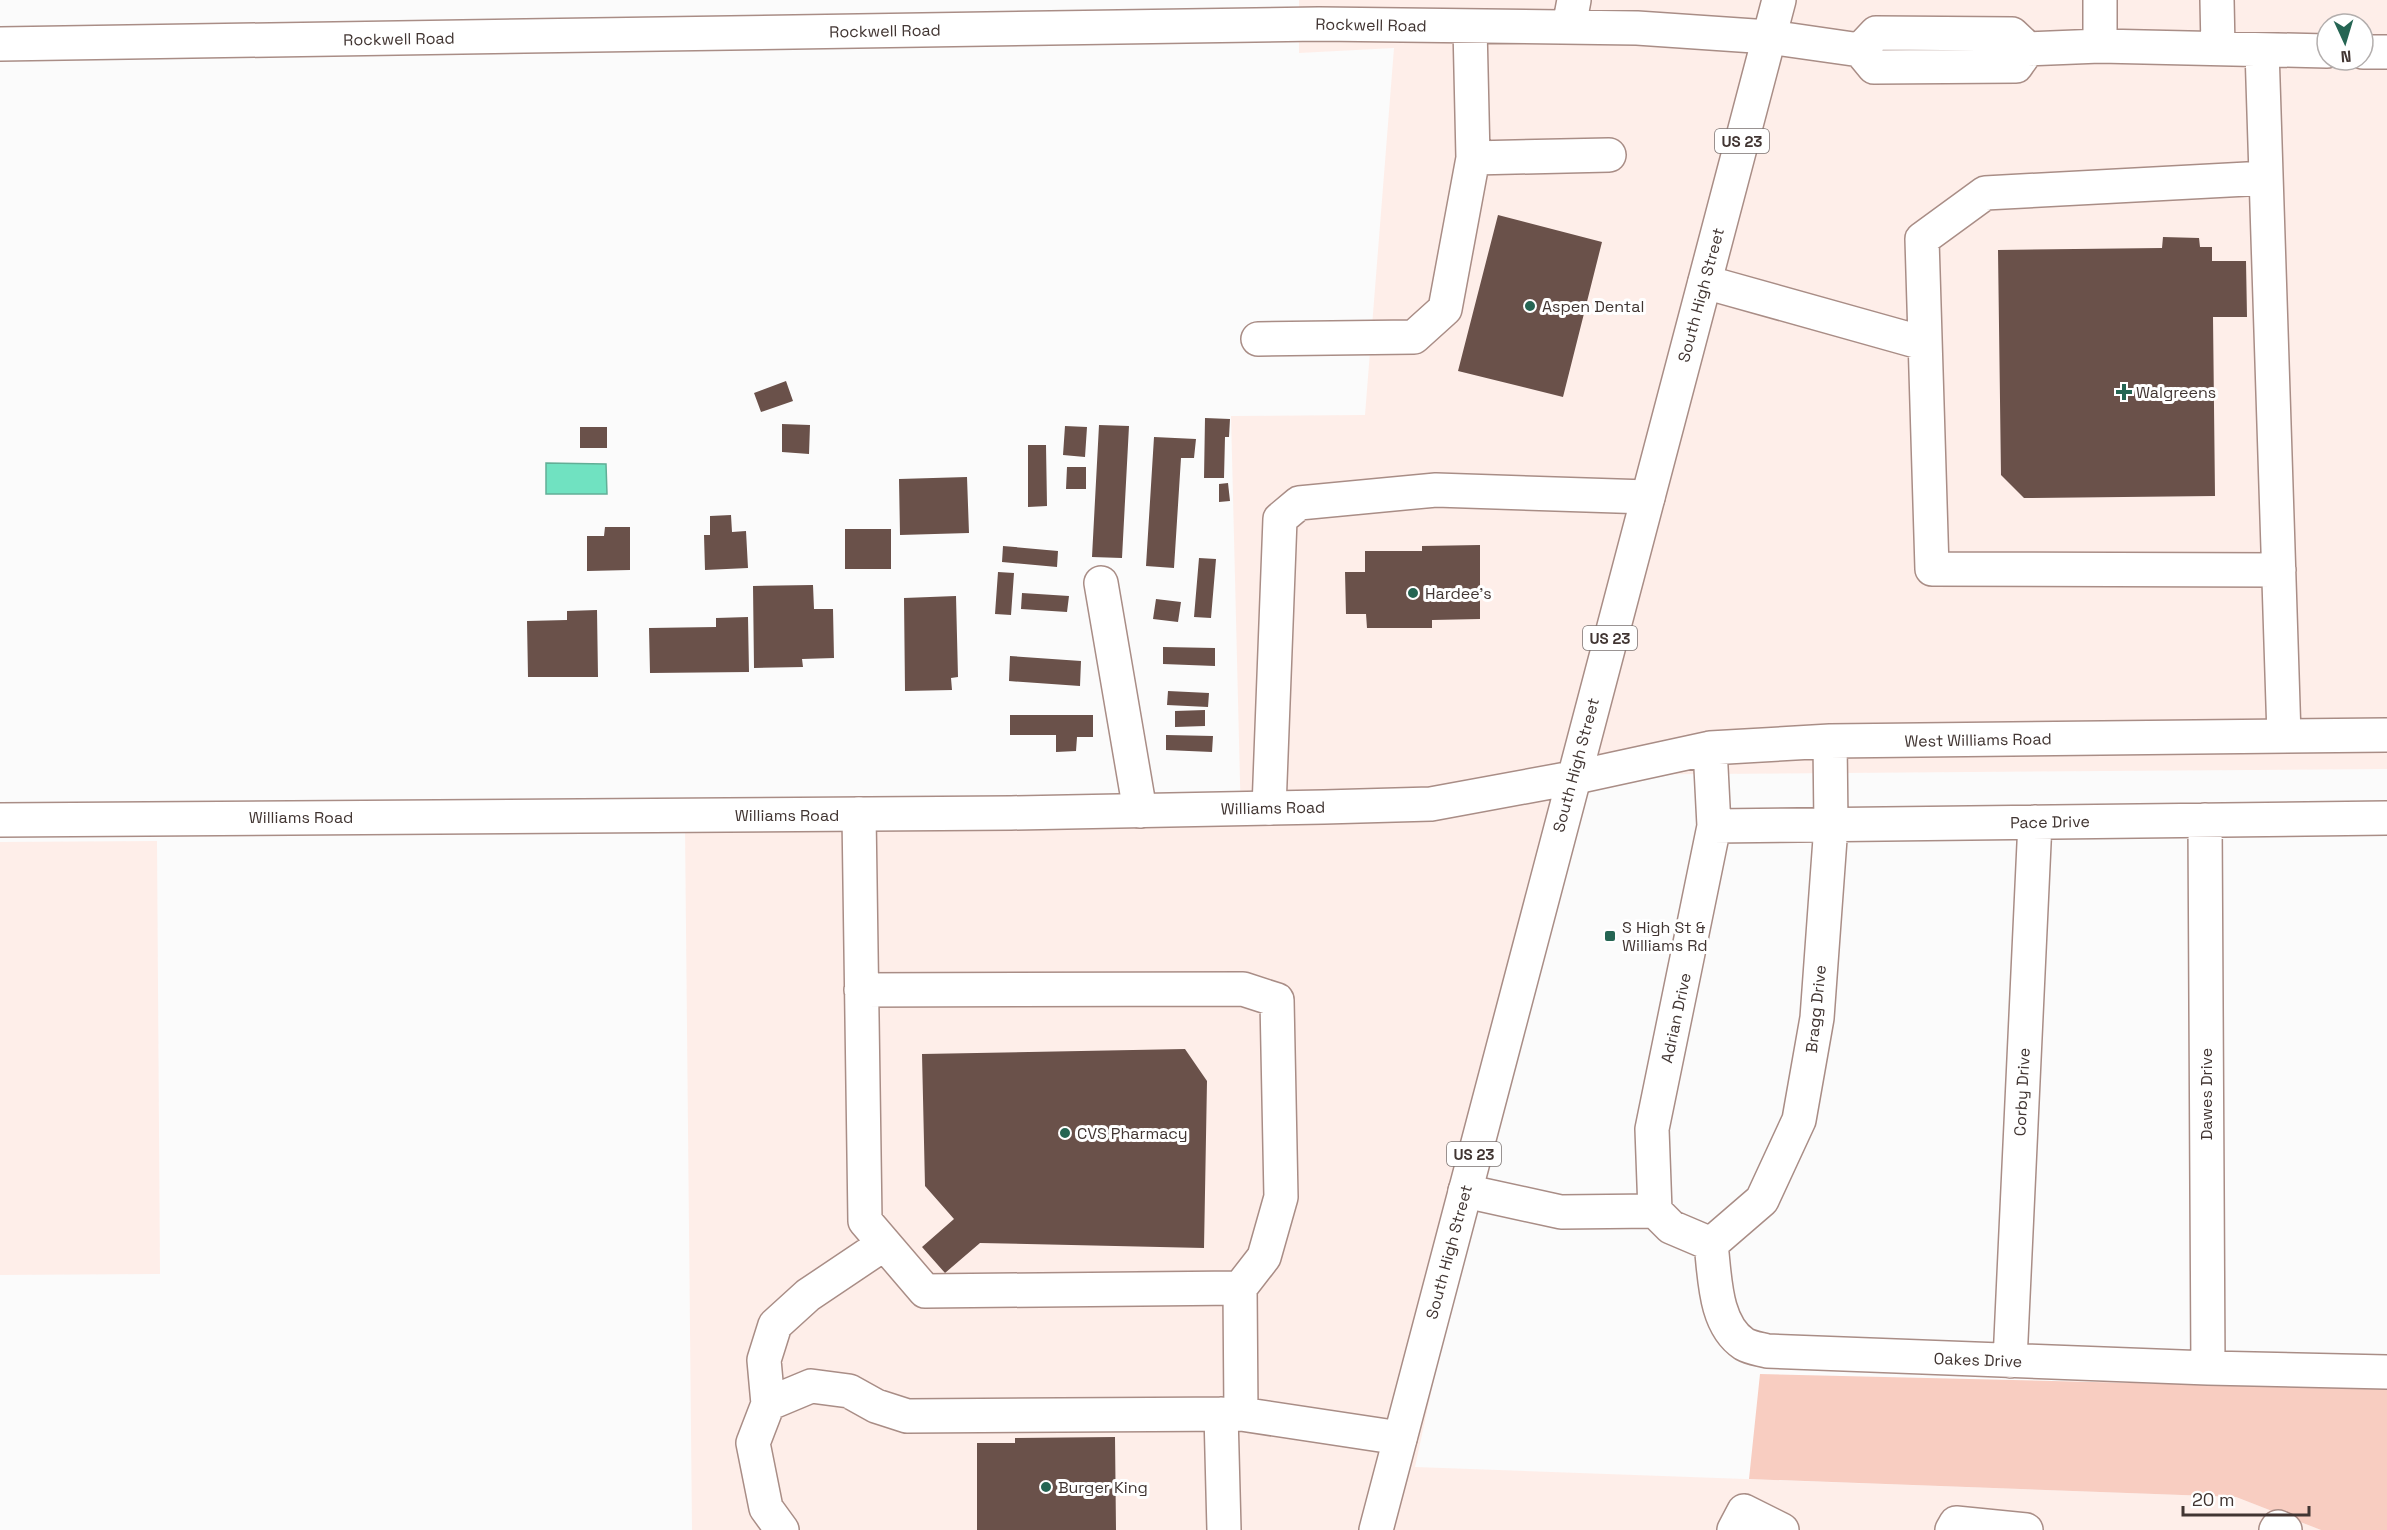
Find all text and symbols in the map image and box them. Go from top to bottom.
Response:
north arrow [2315,12,2375,72]
street label: Rockwell Road [1315,14,1427,36]
street label: Rockwell Road [829,20,941,42]
street label: Rockwell Road [343,28,455,50]
text: N [2340,46,2352,67]
road number: US 23 [1715,129,1769,153]
street label: South High Street [1673,225,1729,365]
place label: Aspen Dental [1542,296,1644,317]
marker: Aspen Dental [1523,299,1537,313]
place label: Walgreens [2136,382,2216,403]
marker: Walgreens [2117,385,2131,399]
place label: Hardee's [1425,583,1492,604]
marker: Hardee's [1406,586,1420,600]
road number: US 23 [1583,626,1637,650]
street label: South High Street [1548,695,1604,835]
street label: West Williams Road [1904,728,2052,752]
street label: Williams Road [1221,797,1325,819]
street label: Williams Road [735,805,839,826]
street label: Williams Road [249,807,353,828]
street label: Pace Drive [2010,811,2090,833]
place label: S High St & Williams Rd [1622,917,1708,956]
marker: S High St & Williams Rd [1603,929,1617,943]
street label: Bragg Drive [1801,964,1831,1054]
street label: Adrian Drive [1656,971,1696,1065]
street label: Corby Drive [2009,1047,2035,1137]
street label: Dawes Drive [2196,1048,2217,1140]
place label: CVS Pharmacy [1077,1123,1188,1144]
marker: CVS Pharmacy [1058,1126,1072,1140]
road number: US 23 [1447,1142,1501,1166]
street label: South High Street [1421,1182,1477,1322]
street label: Oakes Drive [1933,1348,2023,1372]
place label: Burger King [1058,1477,1148,1498]
scale bar [2183,1479,2309,1517]
marker: Burger King [1039,1480,1053,1494]
text: 20 m [2192,1488,2235,1511]

